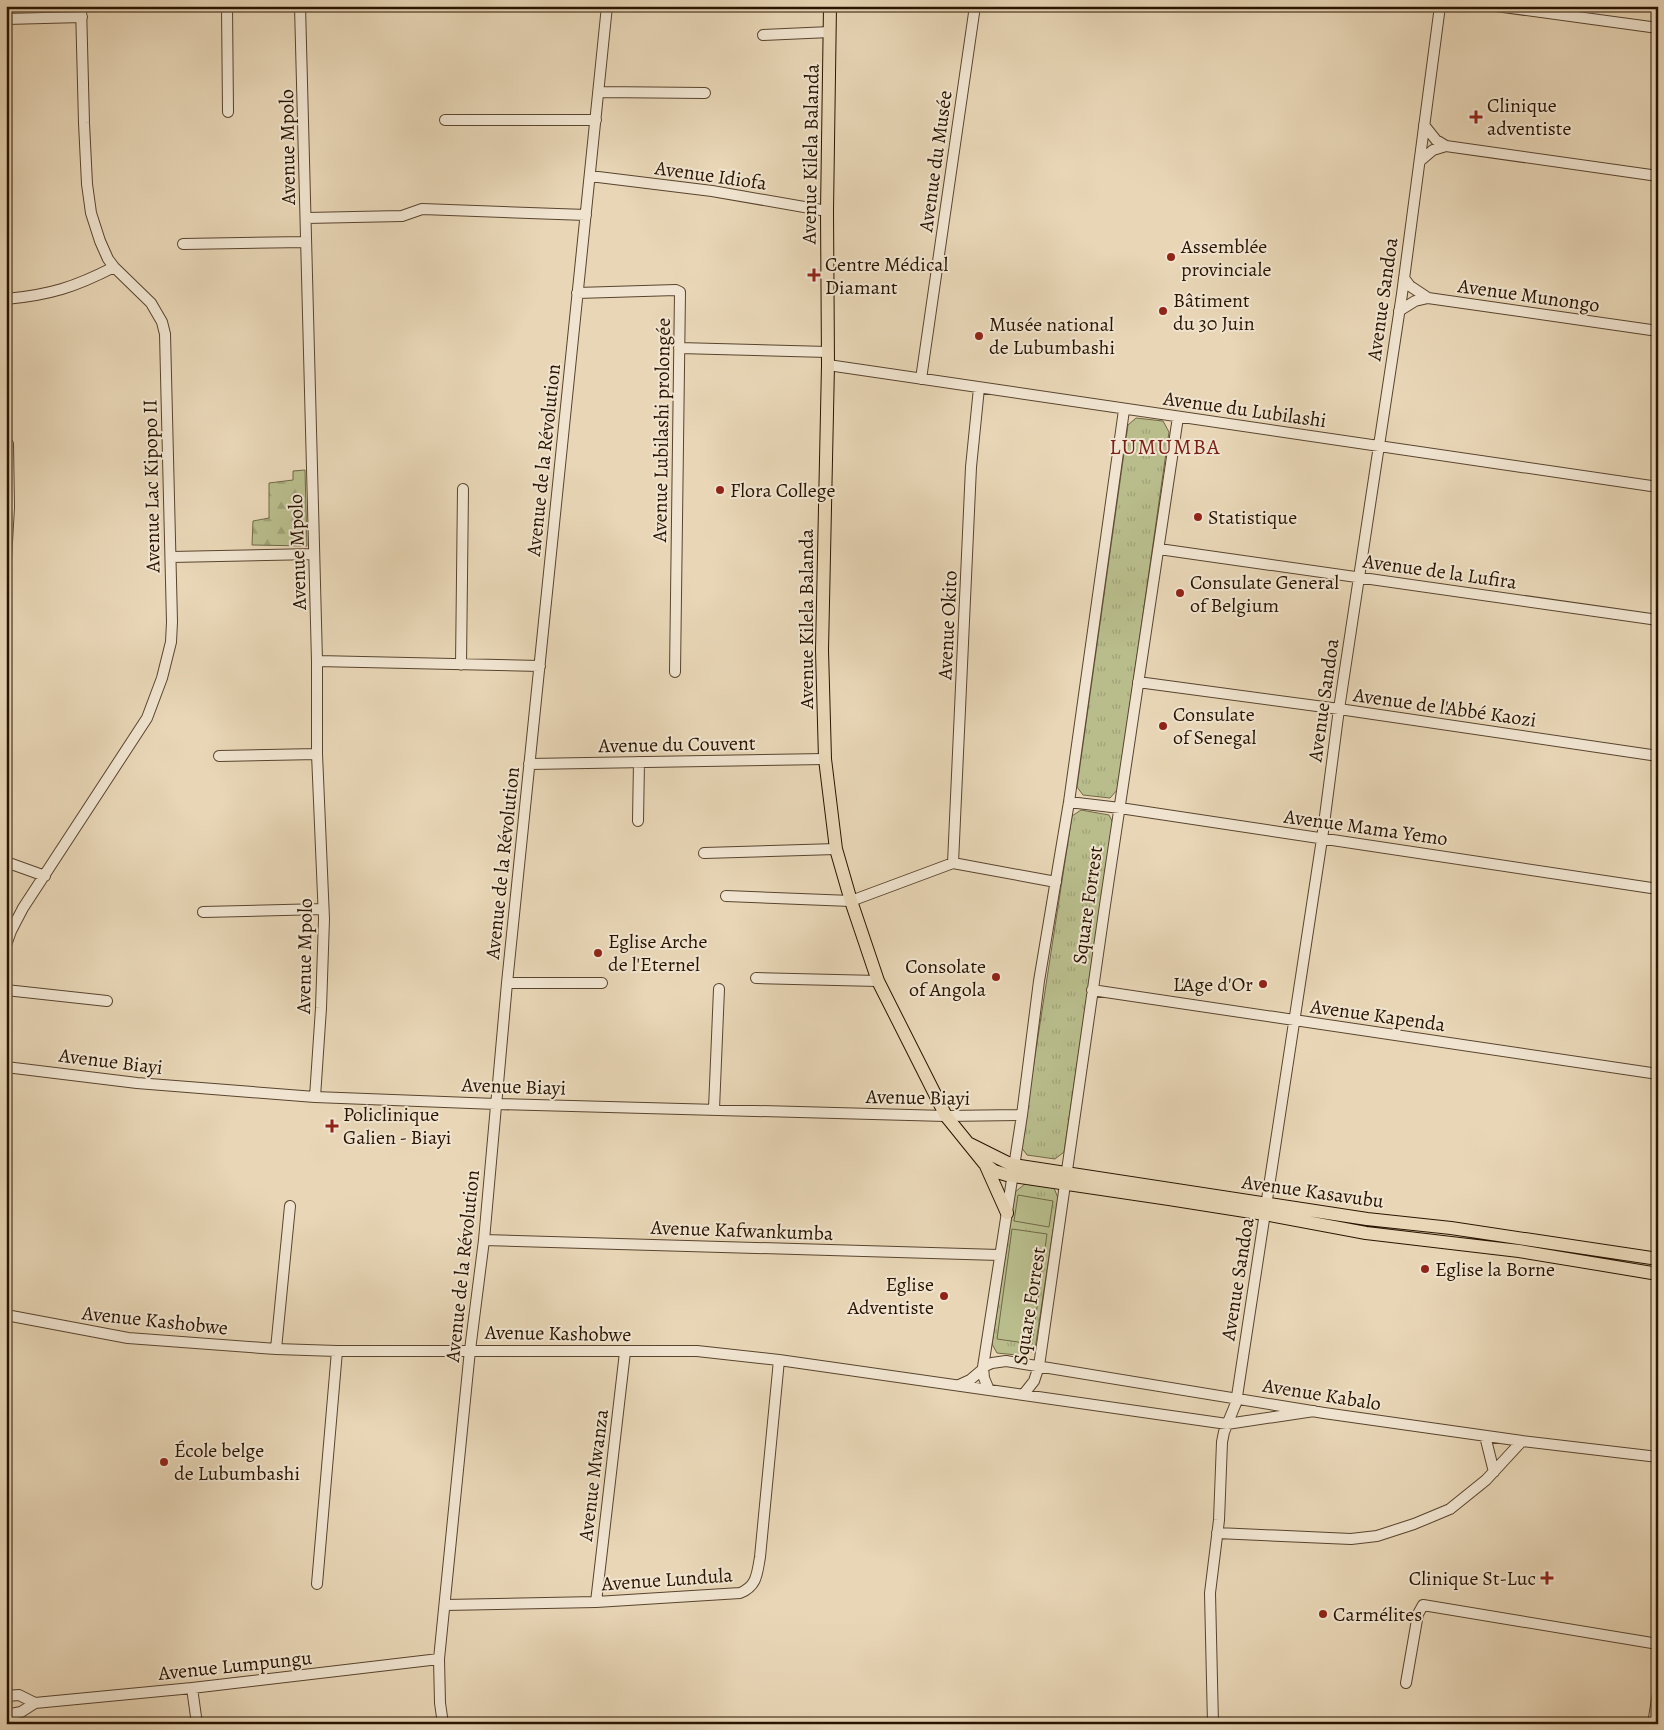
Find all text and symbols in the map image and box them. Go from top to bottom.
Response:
street label: Avenue Kilela Balanda [795,63,826,245]
street label: Avenue Mpolo [273,89,302,206]
street label: Avenue du Musée [912,89,959,234]
place label: Clinique adventiste [1487,92,1571,142]
marker: Clinique adventiste [1469,110,1483,124]
street label: Avenue Idiofa [652,154,769,197]
place label: Assemblée provinciale [1180,233,1271,283]
street label: Avenue Sandoa [1360,235,1405,363]
place label: Centre Médical Diamant [825,251,948,301]
marker: Assemblée provinciale [1165,251,1177,263]
marker: Centre Médical Diamant [807,268,821,282]
street label: Avenue Munongo [1455,272,1602,319]
place label: Bâtiment du 30 Juin [1173,287,1255,337]
marker: Bâtiment du 30 Juin [1157,305,1169,317]
place label: Musée national de Lubumbashi [989,311,1115,361]
street label: Avenue Lubilashi prolongée [646,317,677,543]
marker: Musée national de Lubumbashi [973,330,985,342]
street label: Avenue de la Révolution [520,362,567,559]
street label: Avenue du Lubilashi [1161,385,1328,434]
street label: Avenue Lac Kipopo II [136,399,167,574]
district label: LUMUMBA [1109,432,1221,462]
place label: Flora College [730,477,835,504]
marker: Flora College [714,484,726,496]
street label: Avenue Mpolo [282,494,313,611]
place label: Statistique [1208,504,1297,531]
marker: Statistique [1192,511,1204,523]
street label: Avenue Kilela Balanda [793,528,820,710]
street label: Avenue de la Lufira [1360,547,1519,596]
place label: Consulate General of Belgium [1190,569,1339,619]
street label: Avenue Okito [931,570,964,681]
marker: Consulate General of Belgium [1174,587,1186,599]
street label: Avenue Sandoa [1301,636,1346,764]
street label: Avenue de l'Abbé Kaozi [1351,681,1538,734]
place label: Consulate of Senegal [1173,701,1256,751]
marker: Consulate of Senegal [1157,720,1169,732]
street label: Avenue du Couvent [597,730,756,759]
street label: Avenue de la Révolution [479,765,526,962]
street label: Avenue Mama Yemo [1281,803,1450,852]
street label: Square Forrest [1066,844,1109,966]
street label: Avenue Mpolo [290,898,319,1015]
place label: Eglise Arche de l'Eternel [608,928,707,978]
marker: Eglise Arche de l'Eternel [592,947,604,959]
place label: Consolate of Angola [905,953,987,1003]
marker: Consolate of Angola [990,971,1002,983]
place label: L'Age d'Or [1173,971,1253,998]
marker: L'Age d'Or [1257,978,1269,990]
street label: Avenue Kapenda [1308,993,1448,1038]
street label: Avenue Biayi [56,1042,164,1081]
street label: Avenue Biayi [460,1071,567,1102]
street label: Avenue Biayi [865,1083,970,1112]
place label: Policlinique Galien - Biayi [343,1101,452,1151]
marker: Policlinique Galien - Biayi [325,1119,339,1133]
street label: Avenue de la Révolution [439,1168,486,1365]
street label: Avenue Kasavubu [1239,1168,1386,1215]
street label: Avenue Kafwankumba [649,1214,834,1247]
street label: Avenue Sandoa [1214,1215,1261,1343]
street label: Square Forrest [1007,1245,1052,1367]
place label: Eglise la Borne [1435,1256,1555,1283]
marker: Eglise la Borne [1419,1263,1431,1275]
place label: Eglise Adventiste [847,1271,934,1321]
marker: Eglise Adventiste [938,1290,950,1302]
street label: Avenue Kashobwe [80,1299,229,1342]
street label: Avenue Kashobwe [484,1319,631,1348]
street label: Avenue Kabalo [1260,1372,1383,1417]
street label: Avenue Mwanza [572,1407,615,1544]
place label: École belge de Lubumbashi [174,1437,300,1487]
marker: École belge de Lubumbashi [158,1456,170,1468]
street label: Avenue Lundula [600,1561,734,1598]
place label: Clinique St-Luc [1409,1565,1536,1592]
marker: Clinique St-Luc [1540,1571,1554,1585]
place label: Carmélites [1333,1601,1422,1628]
marker: Carmélites [1317,1608,1329,1620]
street label: Avenue Lumpungu [156,1644,313,1687]

